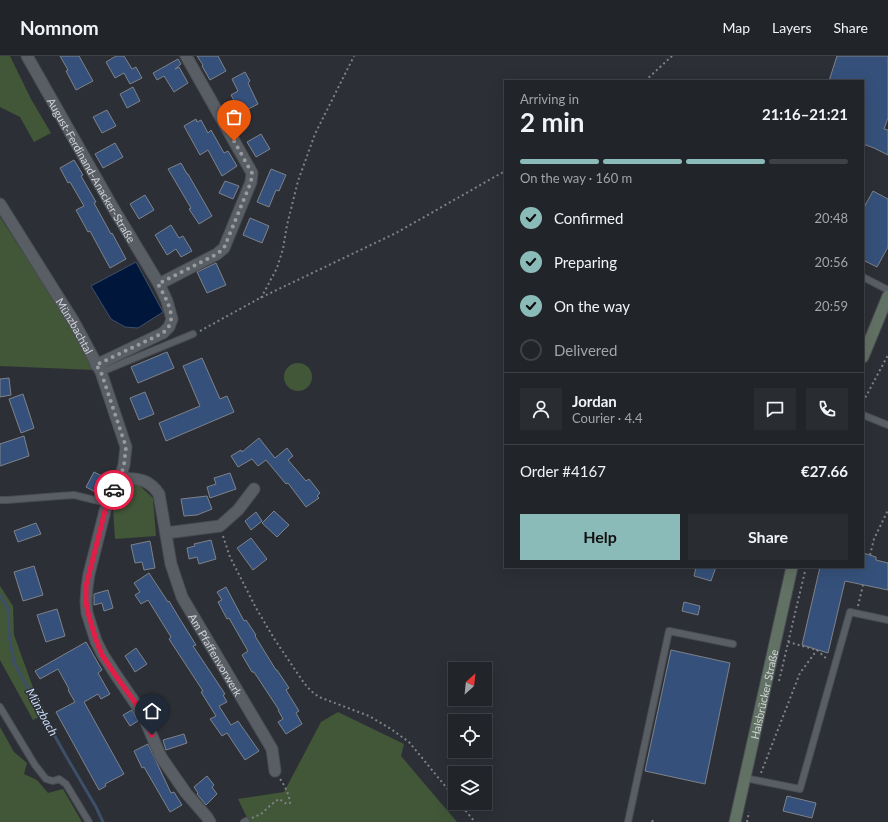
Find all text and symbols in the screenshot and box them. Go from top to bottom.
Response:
text: Nomnom [20,16,99,39]
text: Map [722,19,750,36]
text: Layers [772,19,812,36]
text: Share [834,19,868,36]
text: Arriving in [520,91,579,107]
street label: August-Ferdinand-Anacker-Straße [45,95,139,245]
pin [217,100,251,141]
text: 21:16–21:21 [762,105,848,123]
icon: bag [223,106,245,128]
text: 2 min [520,106,584,138]
text: On the way · 160 m [520,170,632,186]
icon: check [520,207,542,229]
text: Confirmed [554,209,623,227]
text: 20:48 [815,210,848,226]
icon: check [520,251,542,273]
text: Preparing [554,253,617,271]
text: 20:56 [815,254,848,270]
street label: Münzbachtal [54,295,96,356]
icon: check [520,295,542,317]
text: On the way [554,297,630,315]
text: 20:59 [815,298,848,314]
text: Delivered [554,341,617,359]
button: person [520,388,562,430]
button: chat [754,388,796,430]
button: phone [806,388,848,430]
text: Jordan [572,392,617,410]
text: Courier · 4.4 [572,410,643,426]
text: Order #4167 [520,462,606,480]
text: €27.66 [801,462,848,480]
courier [94,470,134,510]
icon: car [103,479,125,501]
button: Help [520,514,680,560]
button: Share [688,514,848,560]
street label: Am Pfaffenvorwerk [187,611,246,699]
street label: Halsbrücker Straße [747,648,780,740]
north arrow [448,662,492,706]
map controls [448,662,492,810]
water label: Münzbach [23,685,61,739]
pin [135,694,169,735]
icon: home [141,700,163,722]
button: locate [448,714,492,758]
button: layers [448,766,492,810]

